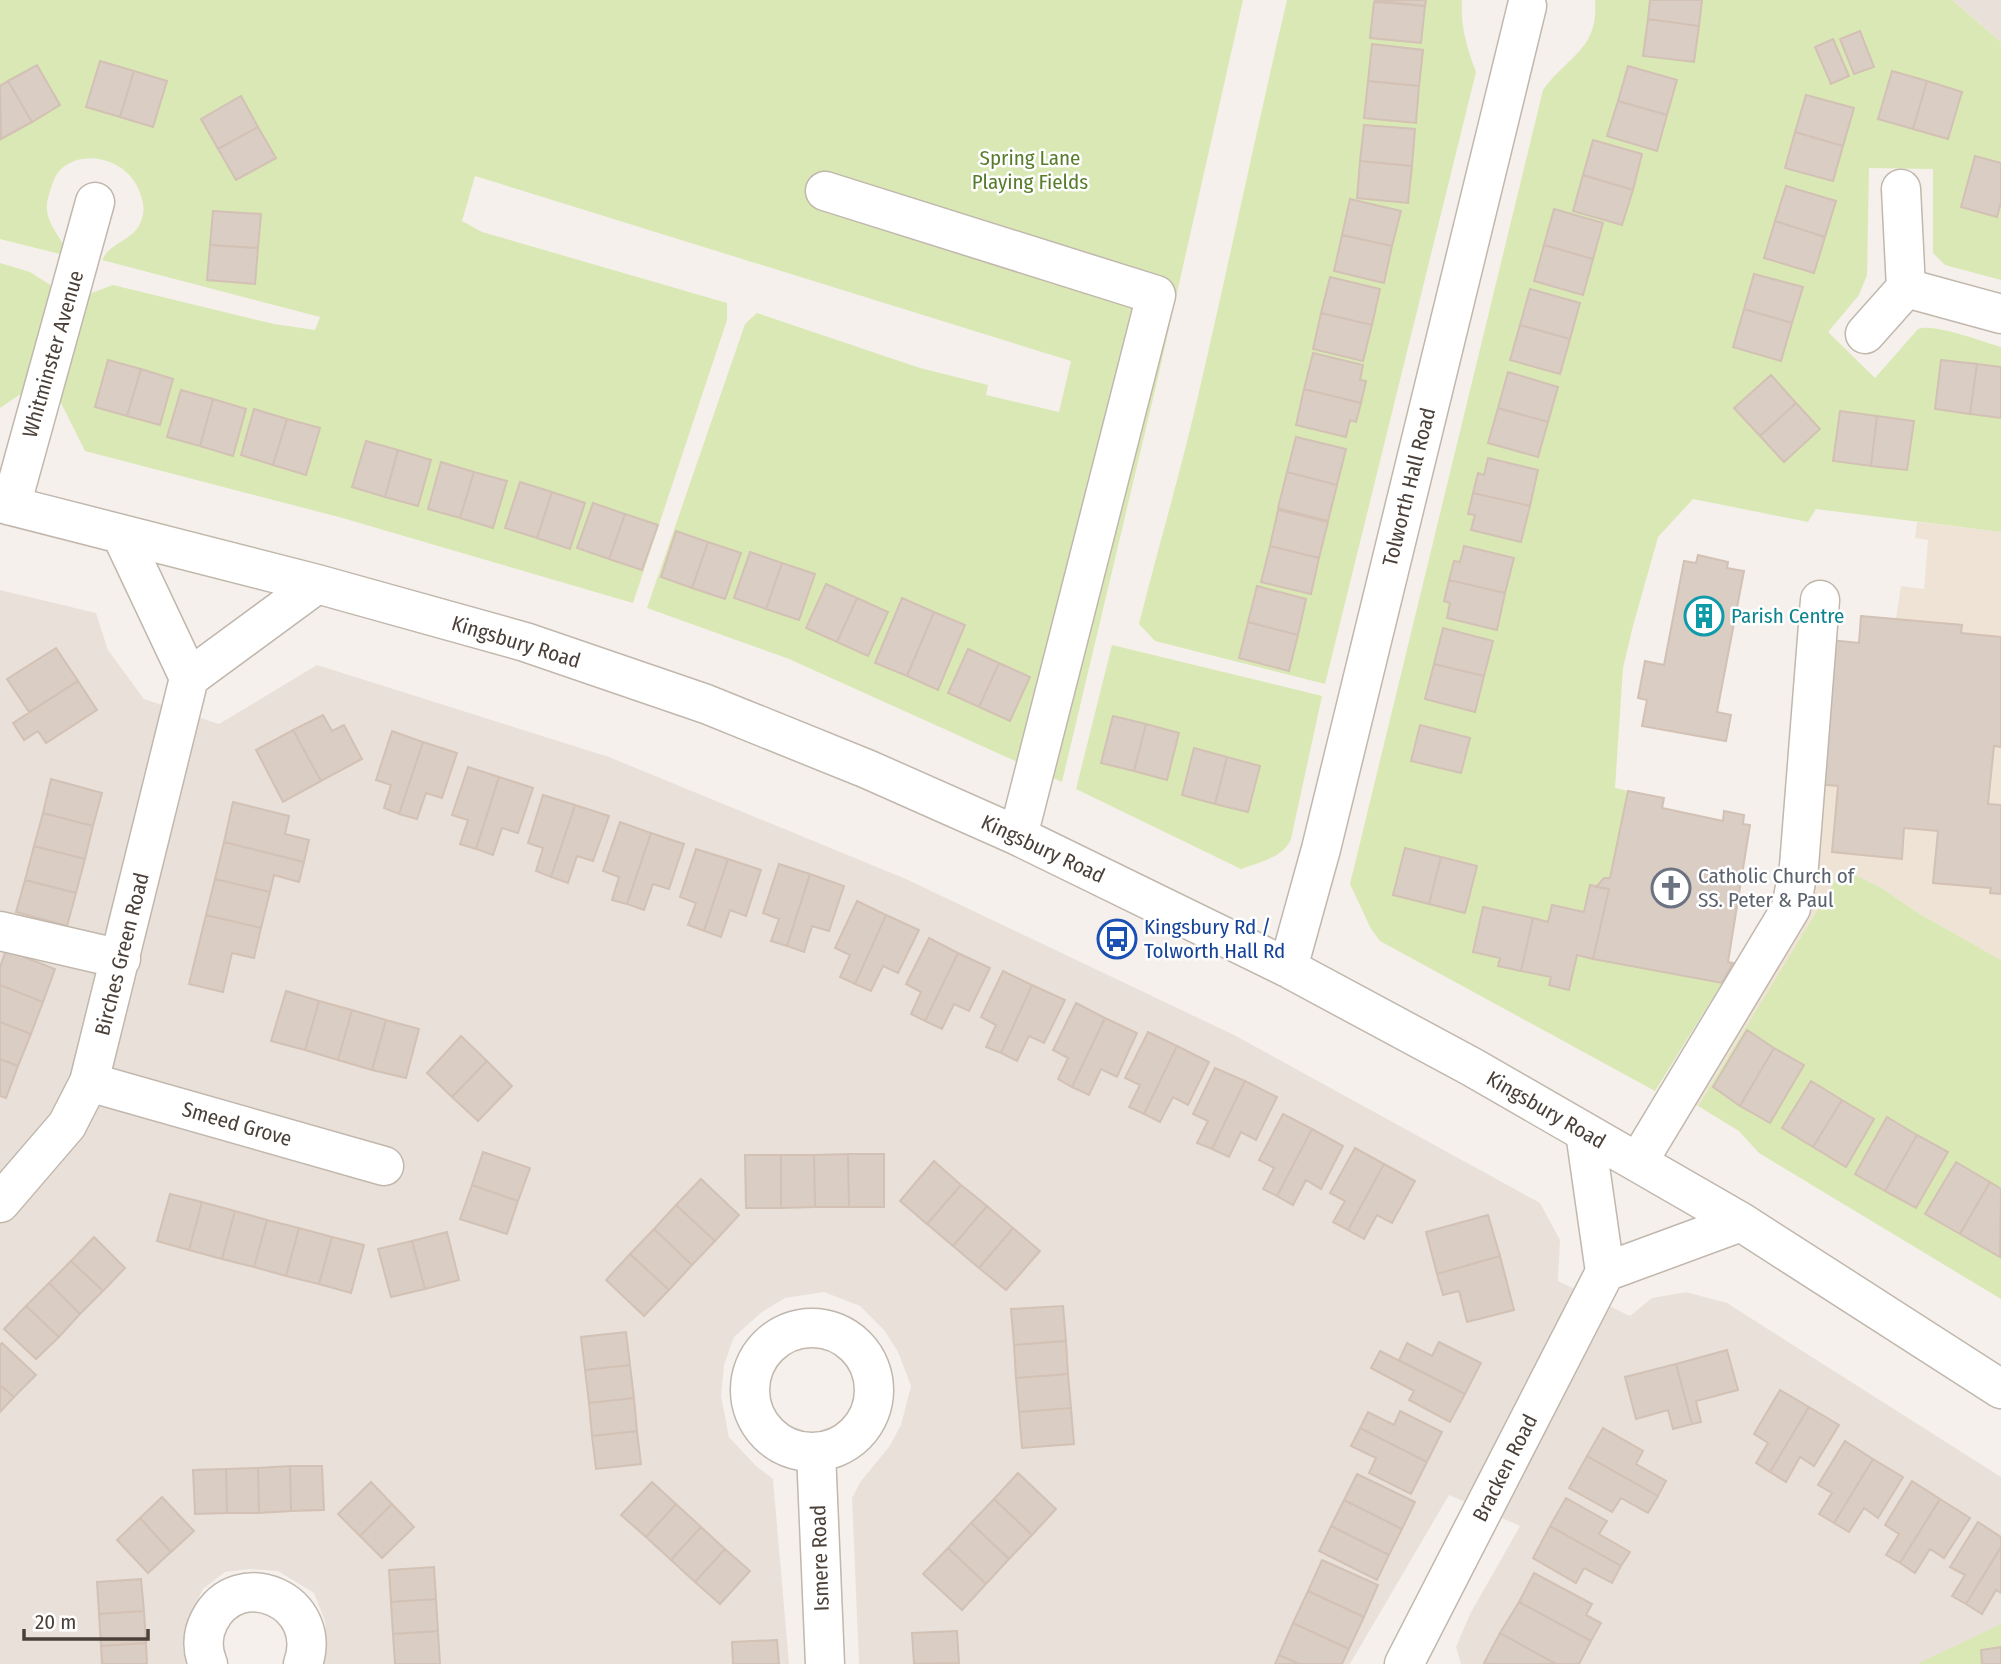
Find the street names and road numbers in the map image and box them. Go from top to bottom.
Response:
street label: Whitminster Avenue [17,267,89,441]
street label: Tolworth Hall Road [1377,405,1441,569]
street label: Kingsbury Road [448,610,584,674]
street label: Kingsbury Road [977,809,1109,889]
street label: Birches Green Road [89,870,155,1038]
street label: Kingsbury Road [1482,1065,1610,1155]
street label: Smeed Grove [179,1096,295,1152]
street label: Bracken Road [1467,1410,1543,1526]
street label: Ismere Road [805,1504,835,1612]

